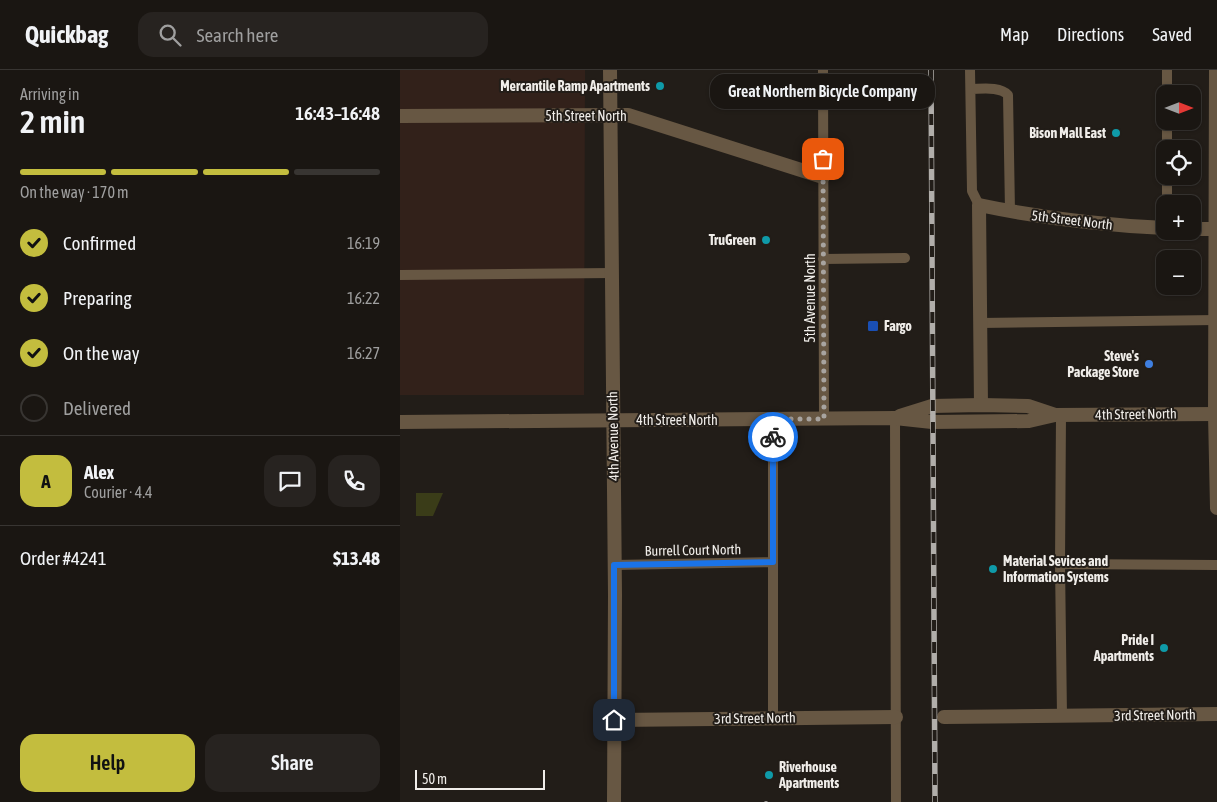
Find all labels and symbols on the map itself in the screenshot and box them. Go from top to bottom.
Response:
callout: Great Northern Bicycle Company [710,74,936,109]
place label: Mercantile Ramp Apartments [500,78,650,94]
marker: Mercantile Ramp Apartments [654,80,666,92]
north arrow [1156,85,1201,130]
street label: 5th Street North [545,108,627,124]
place label: Bison Mall East [1029,125,1106,141]
marker: Bison Mall East [1110,127,1122,139]
pin [802,138,844,180]
street label: 5th Street North [1031,207,1113,233]
place label: TruGreen [709,232,756,248]
marker: TruGreen [760,234,772,246]
street label: 5th Avenue North [802,253,818,343]
place label: Fargo [884,318,912,334]
marker: Fargo [866,319,880,333]
place label: Steve's Package Store [1067,348,1139,380]
marker: Steve's Package Store [1143,358,1155,370]
street label: 4th Avenue North [604,391,622,481]
street label: 4th Street North [1095,405,1177,423]
street label: 4th Street North [636,412,718,428]
courier [748,412,798,462]
street label: Burrell Court North [645,541,741,559]
place label: Material Sevices and Information Systems [1003,553,1109,585]
marker: Material Sevices and Information Systems [987,563,999,575]
place label: Pride I Apartments [1093,632,1154,664]
marker: Pride I Apartments [1158,642,1170,654]
pin [593,699,635,741]
street label: 3rd Street North [1114,706,1196,724]
street label: 3rd Street North [714,709,796,727]
place label: Riverhouse Apartments [778,759,839,791]
scale bar [415,767,545,790]
marker: Riverhouse Apartments [763,769,775,781]

